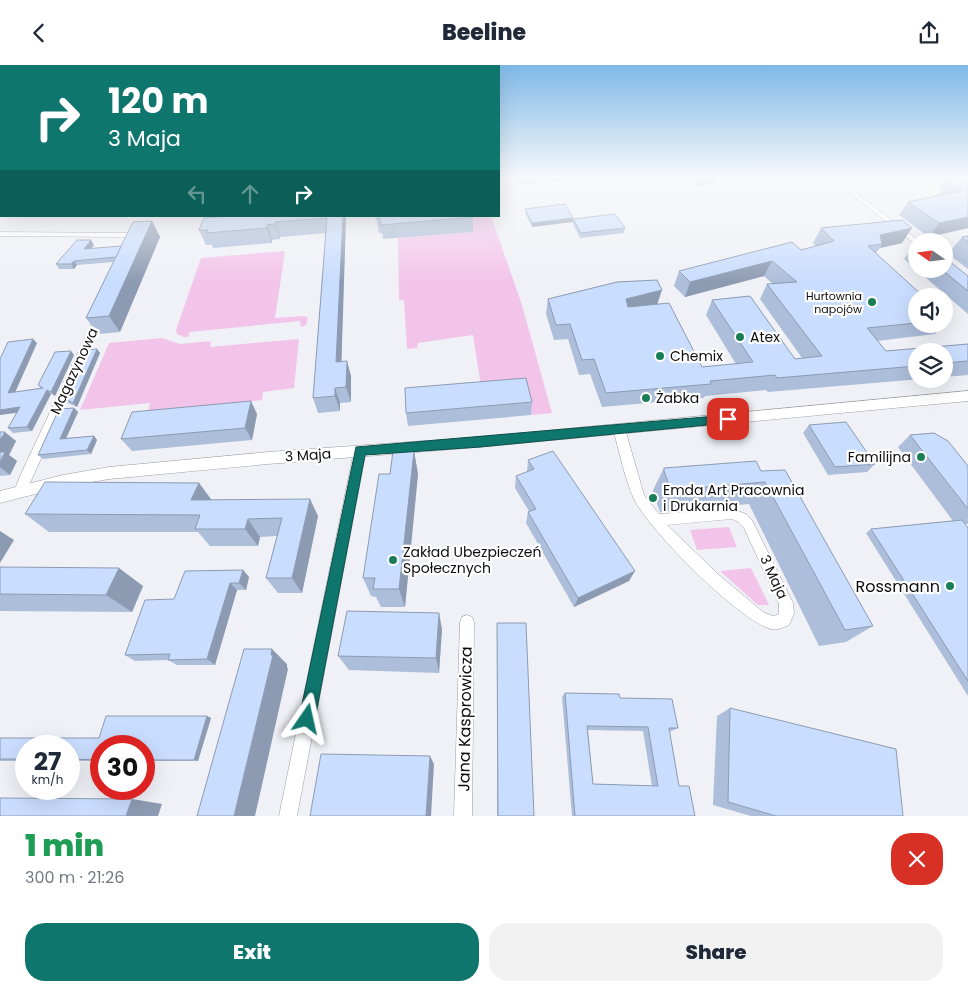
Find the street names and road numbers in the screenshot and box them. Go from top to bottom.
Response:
street label: Magazynowa [45,324,103,418]
street label: 3 Maja [284,443,332,467]
street label: 3 Maja [755,552,793,602]
street label: Jana Kasprowicza [452,646,478,792]

